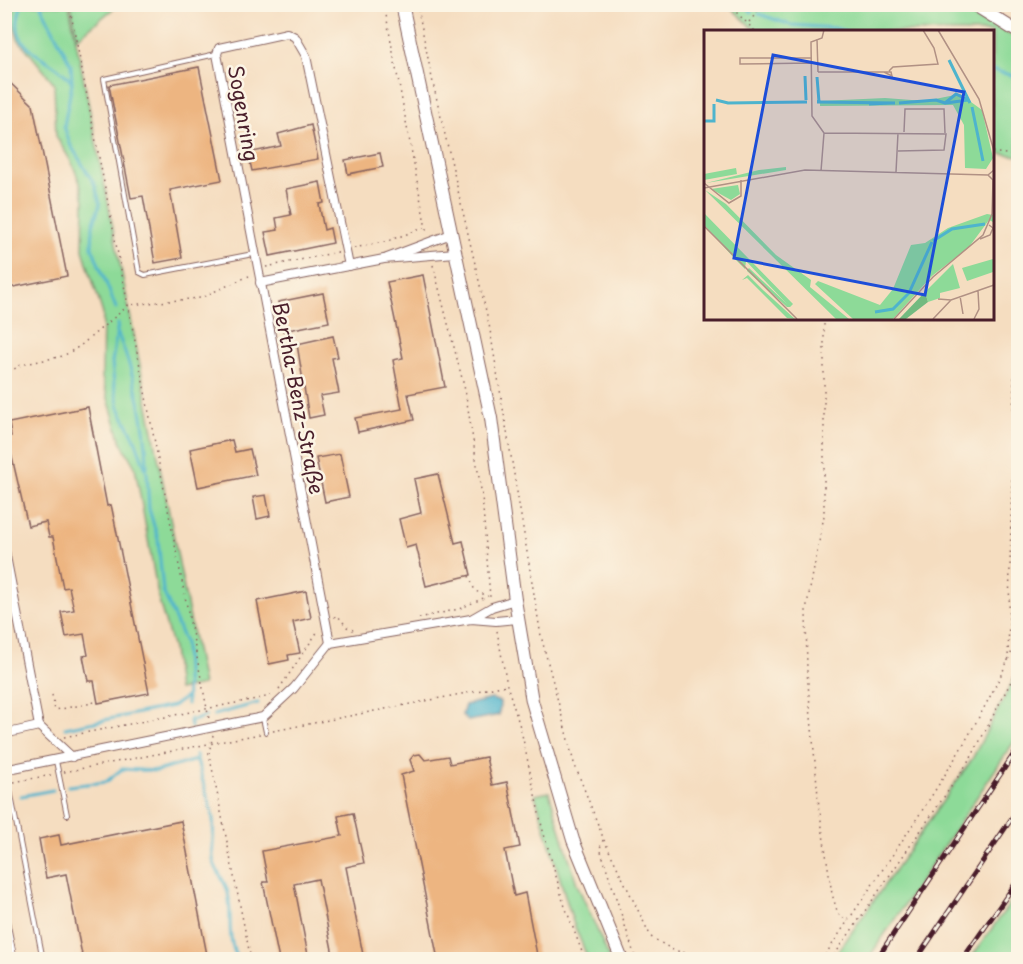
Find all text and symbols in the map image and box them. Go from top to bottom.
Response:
inset map [704,30,993,320]
street label: Sogenring [221,63,267,163]
street label: Bertha-Benz-Straße [266,299,332,497]

